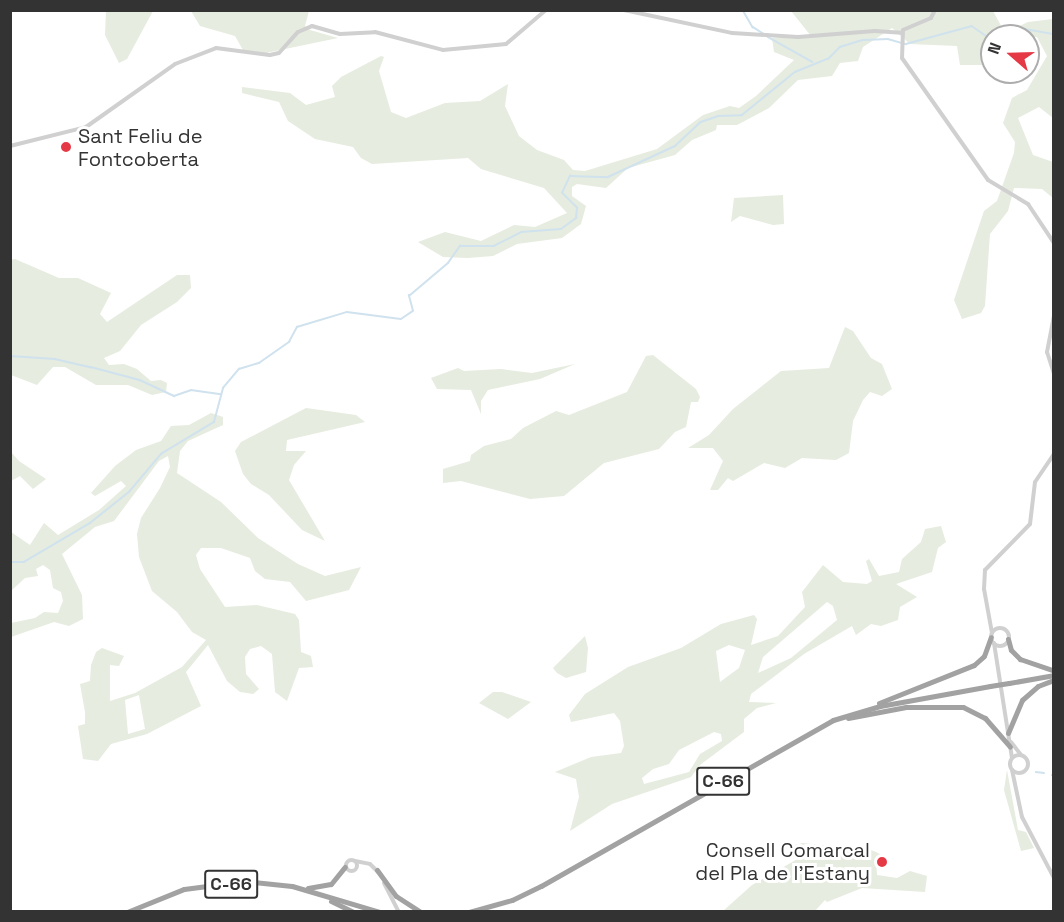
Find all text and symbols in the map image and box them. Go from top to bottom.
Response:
north arrow [980,24,1040,84]
text: N [983,40,1006,57]
place label: Sant Feliu de Fontcoberta [78,124,202,171]
marker: Sant Feliu de Fontcoberta [59,140,73,154]
road number: C-66 [696,766,750,796]
place label: Consell Comarcal del Pla de l'Estany [695,838,870,885]
marker: Consell Comarcal del Pla de l'Estany [875,855,889,869]
road number: C-66 [204,869,258,899]

